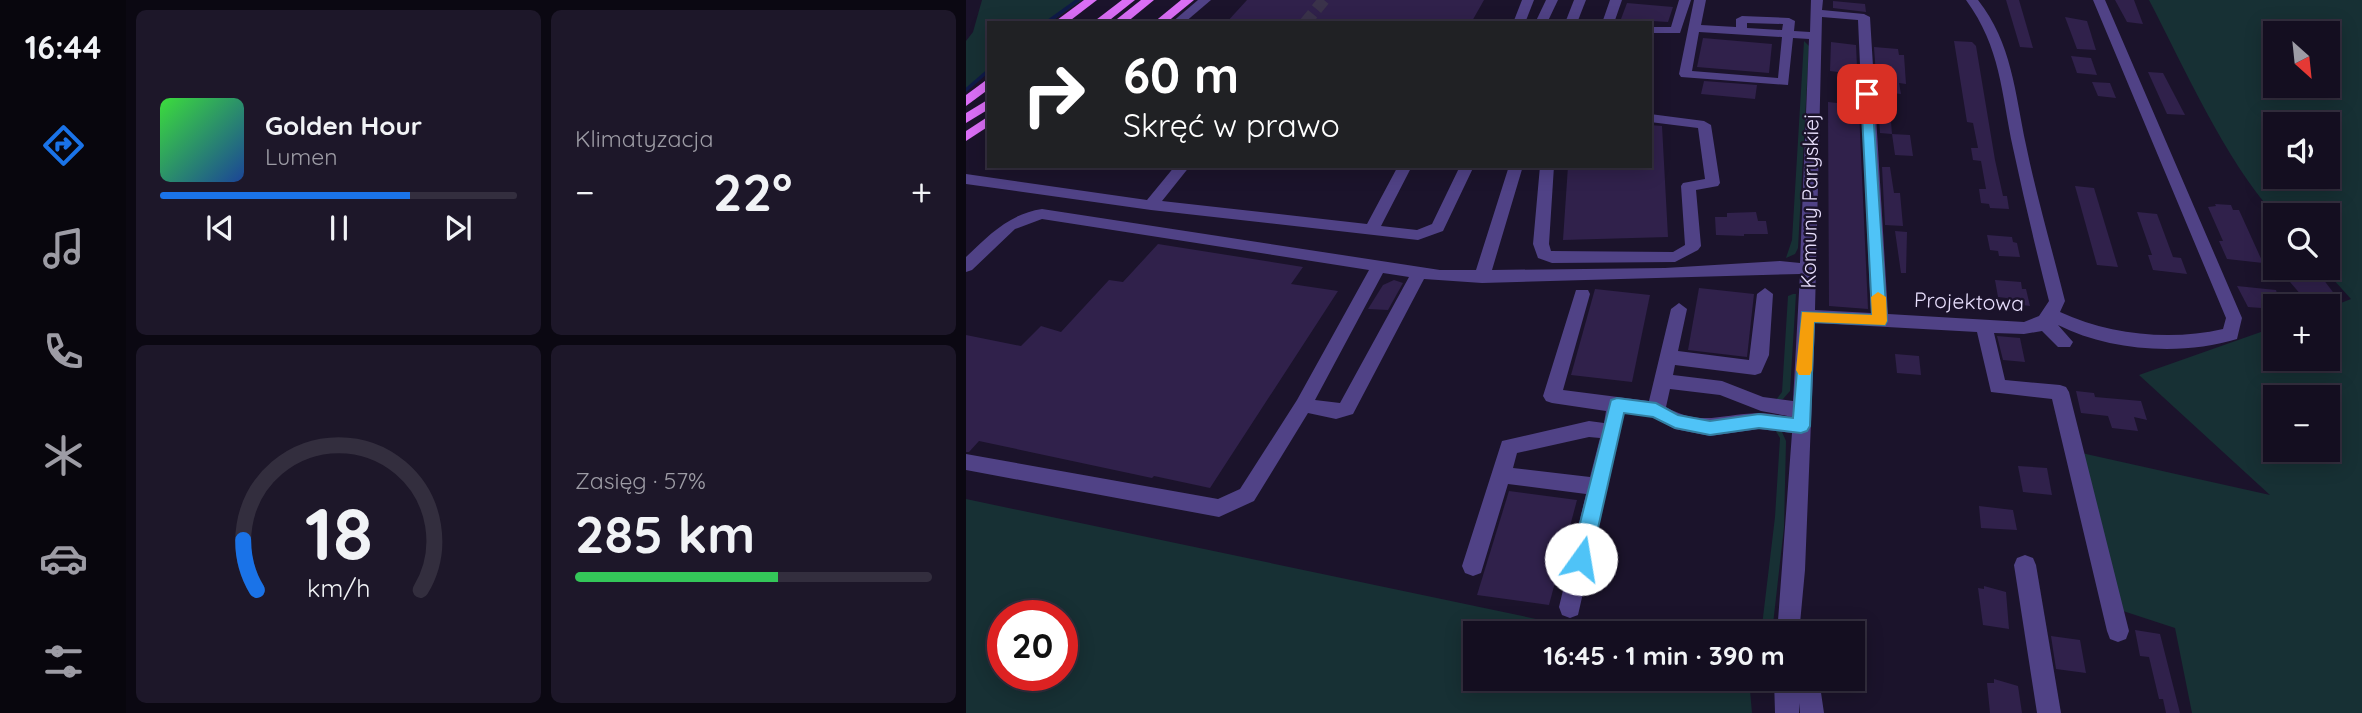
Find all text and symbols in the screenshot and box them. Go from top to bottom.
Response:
north arrow [2263,21,2340,98]
map controls [2263,21,2340,462]
text: 16:44 [25,27,101,67]
text: 60 m [1123,44,1239,105]
icon: right [1008,49,1099,140]
pin [1837,64,1897,124]
icon: arrive [1848,75,1886,113]
text: Skręć w prawo [1123,105,1340,145]
text: Golden Hour [265,109,422,142]
button: sound [2263,112,2340,189]
street label: Komuny Paryskiej [1794,113,1824,289]
icon: directions [39,121,88,170]
text: Klimatyzacja [575,124,714,153]
text: Lumen [265,142,338,171]
text: 22° [713,159,792,224]
text: − [575,168,595,216]
text: + [911,168,932,216]
button: search [2263,203,2340,280]
icon: previous [201,209,239,247]
icon: pause [320,209,358,247]
icon: next [439,209,477,247]
icon: music [39,224,88,273]
street label: Projektowa [1914,286,2024,316]
button: + [2263,294,2340,371]
icon: phone [39,327,88,376]
button: − [2263,385,2340,462]
icon: climate [39,431,88,480]
text: Zasięg · 57% [575,466,706,495]
text: 18 [304,487,373,578]
text: 285 km [575,501,755,566]
position arrow [1544,522,1618,596]
icon: car [39,534,88,583]
text: km/h [307,572,370,603]
speed limit sign: 20 [987,600,1078,691]
icon: filters [39,637,88,686]
text: 16:45 · 1 min · 390 m [1543,639,1785,672]

